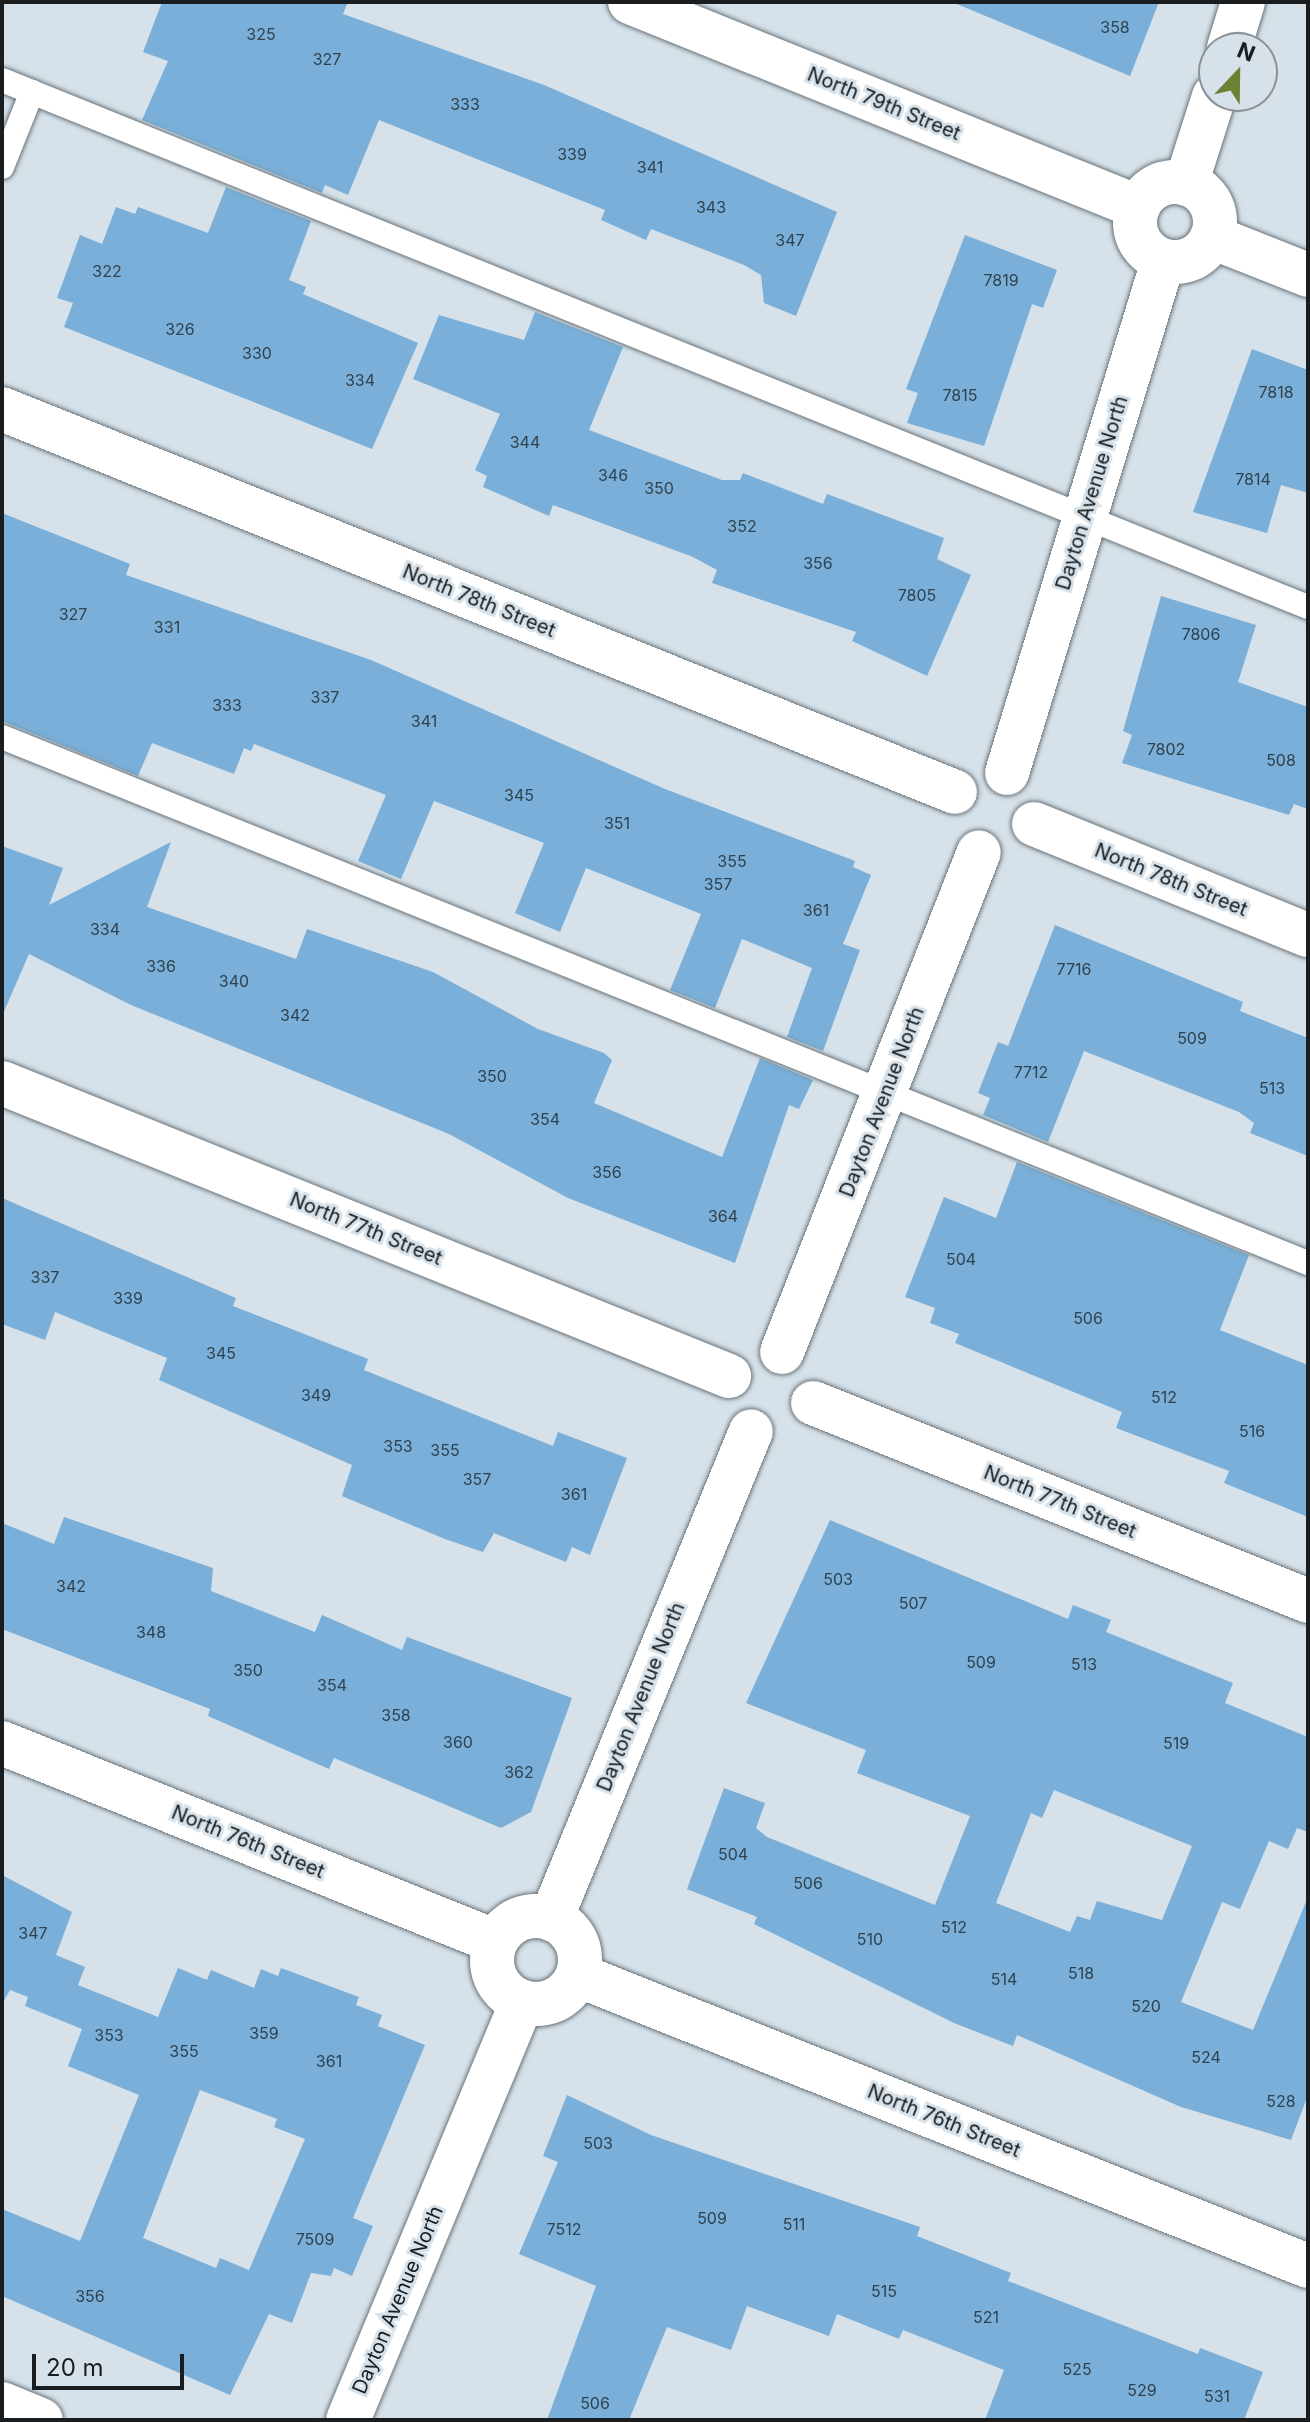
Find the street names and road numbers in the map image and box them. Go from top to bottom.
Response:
street label: North 79th Street [804,62,964,146]
street label: Dayton Avenue North [1051,393,1133,593]
street label: North 78th Street [399,559,559,643]
street label: North 78th Street [1091,838,1251,922]
street label: Dayton Avenue North [835,1003,929,1201]
street label: North 77th Street [286,1187,446,1271]
street label: North 77th Street [980,1460,1140,1544]
street label: Dayton Avenue North [592,1599,690,1795]
street label: North 76th Street [168,1800,328,1884]
street label: North 76th Street [864,2079,1024,2163]
street label: Dayton Avenue North [348,2202,448,2398]

